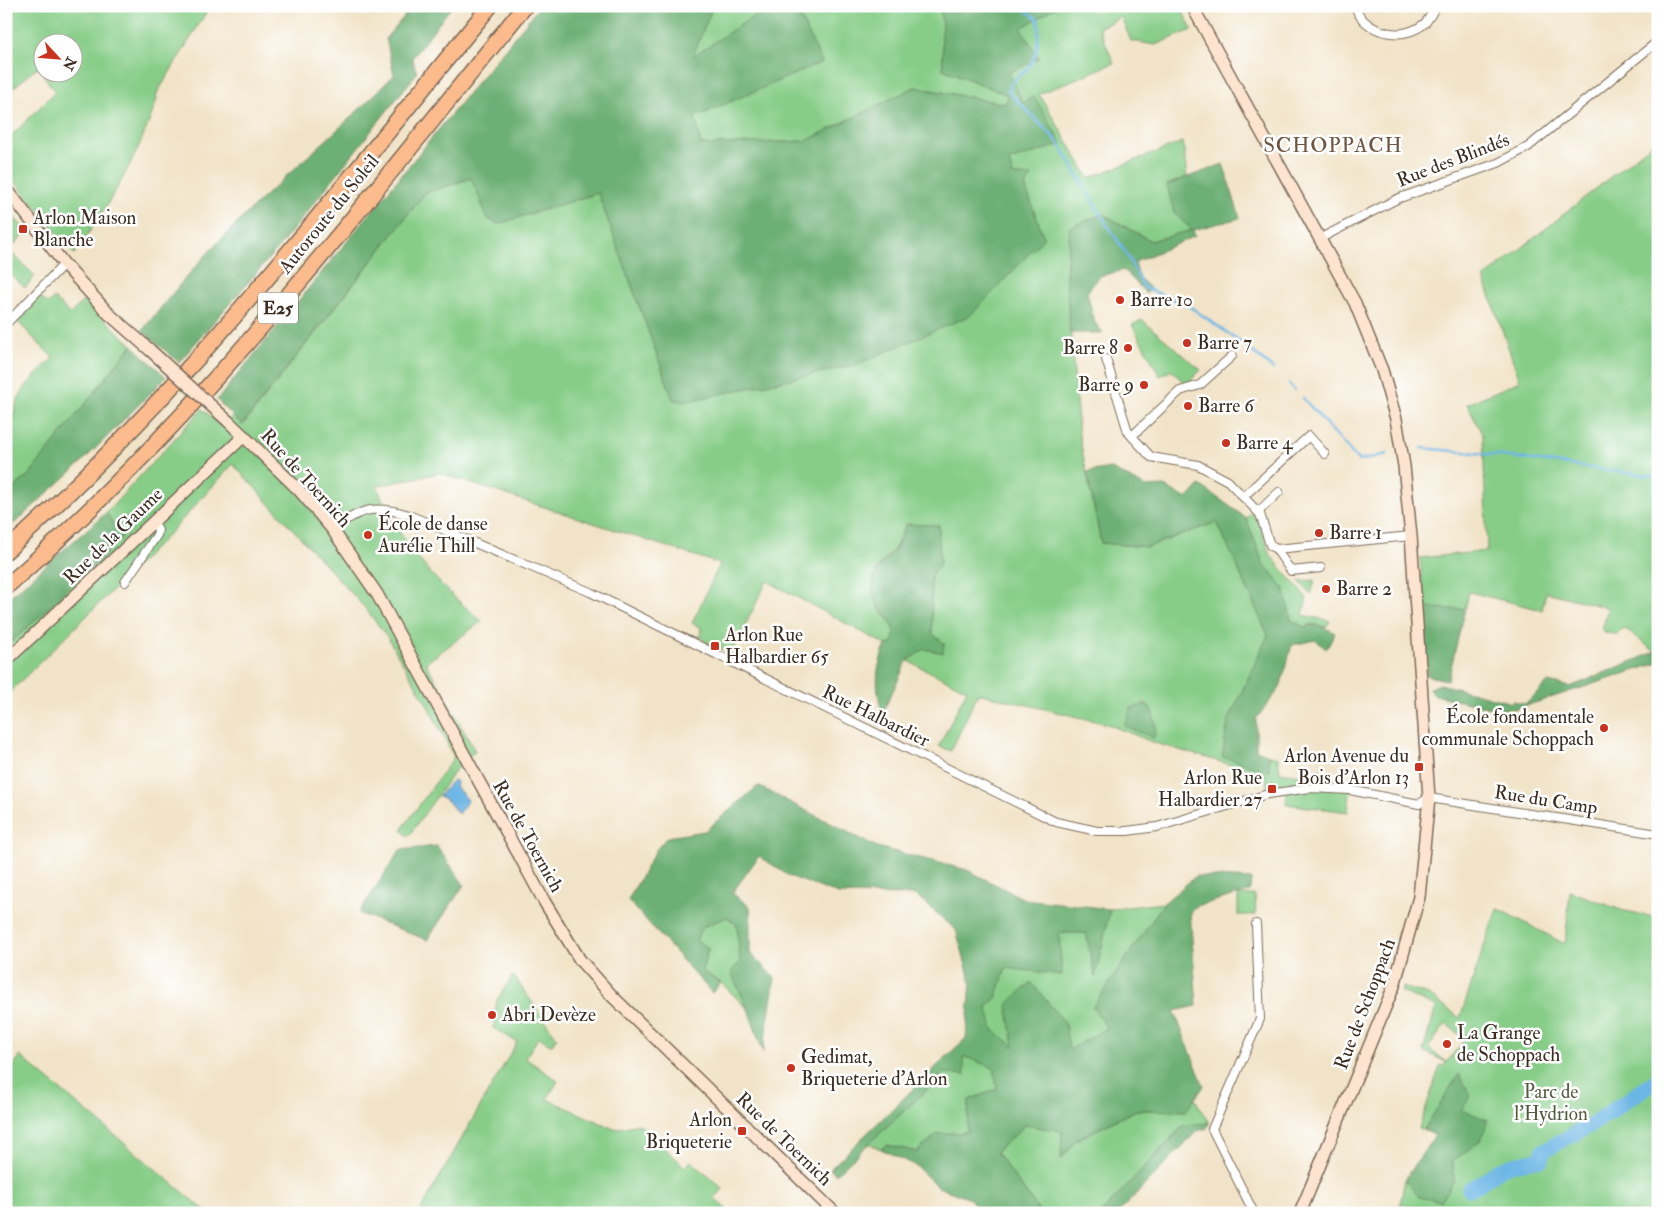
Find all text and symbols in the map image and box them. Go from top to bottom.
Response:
north arrow [32,32,82,82]
text: N [59,53,80,73]
street label: Rue des Blindés [1393,128,1513,192]
district label: SCHOPPACH [1263,132,1403,159]
street label: Autoroute du Soleil [273,149,385,279]
place label: Arlon Maison Blanche [32,206,137,252]
marker: Arlon Maison Blanche [17,223,29,235]
place label: Barre 10 [1130,288,1193,312]
road number: E25 [258,292,298,324]
marker: Barre 10 [1114,294,1126,306]
place label: Barre 7 [1197,331,1252,355]
place label: Barre 8 [1063,336,1118,360]
marker: Barre 7 [1181,337,1193,349]
marker: Barre 8 [1122,342,1134,354]
place label: Barre 9 [1078,373,1134,397]
marker: Barre 9 [1138,379,1150,391]
place label: Barre 6 [1198,394,1255,418]
marker: Barre 6 [1182,400,1194,412]
street label: Rue de Toernich [255,424,357,532]
place label: Barre 4 [1236,431,1293,455]
marker: Barre 4 [1220,437,1232,449]
street label: Rue de la Gaume [58,482,168,590]
place label: École de danse Aurélie Thill [377,510,488,558]
place label: Barre 1 [1329,521,1382,545]
marker: Barre 1 [1313,527,1325,539]
marker: École de danse Aurélie Thill [362,529,374,541]
place label: Barre 2 [1336,577,1392,601]
marker: Barre 2 [1320,583,1332,595]
place label: Arlon Rue Halbardier 65 [724,623,829,669]
marker: Arlon Rue Halbardier 65 [709,640,721,652]
street label: Rue Halbardier [818,680,934,752]
place label: École fondamentale communale Schoppach [1422,703,1594,752]
marker: École fondamentale communale Schoppach [1598,722,1610,734]
place label: Arlon Avenue du Bois d'Arlon 13 [1283,744,1409,790]
marker: Arlon Avenue du Bois d'Arlon 13 [1413,761,1425,773]
place label: Arlon Rue Halbardier 27 [1158,766,1262,812]
street label: Rue de Toernich [487,776,569,896]
street label: Rue du Camp [1492,780,1599,821]
marker: Arlon Rue Halbardier 27 [1266,783,1278,795]
street label: Rue de Schoppach [1329,935,1402,1073]
place label: Abri Devèze [501,1003,596,1027]
marker: Abri Devèze [486,1009,498,1021]
place label: La Grange de Schoppach [1457,1021,1560,1068]
marker: La Grange de Schoppach [1441,1038,1453,1050]
place label: Gedimat, Briqueterie d'Arlon [801,1045,948,1091]
marker: Gedimat, Briqueterie d'Arlon [785,1062,797,1074]
park label: Parc de l'Hydrion [1514,1080,1588,1126]
street label: Rue de Toernich [731,1087,837,1191]
place label: Arlon Briqueterie [646,1108,732,1154]
marker: Arlon Briqueterie [736,1125,748,1137]

